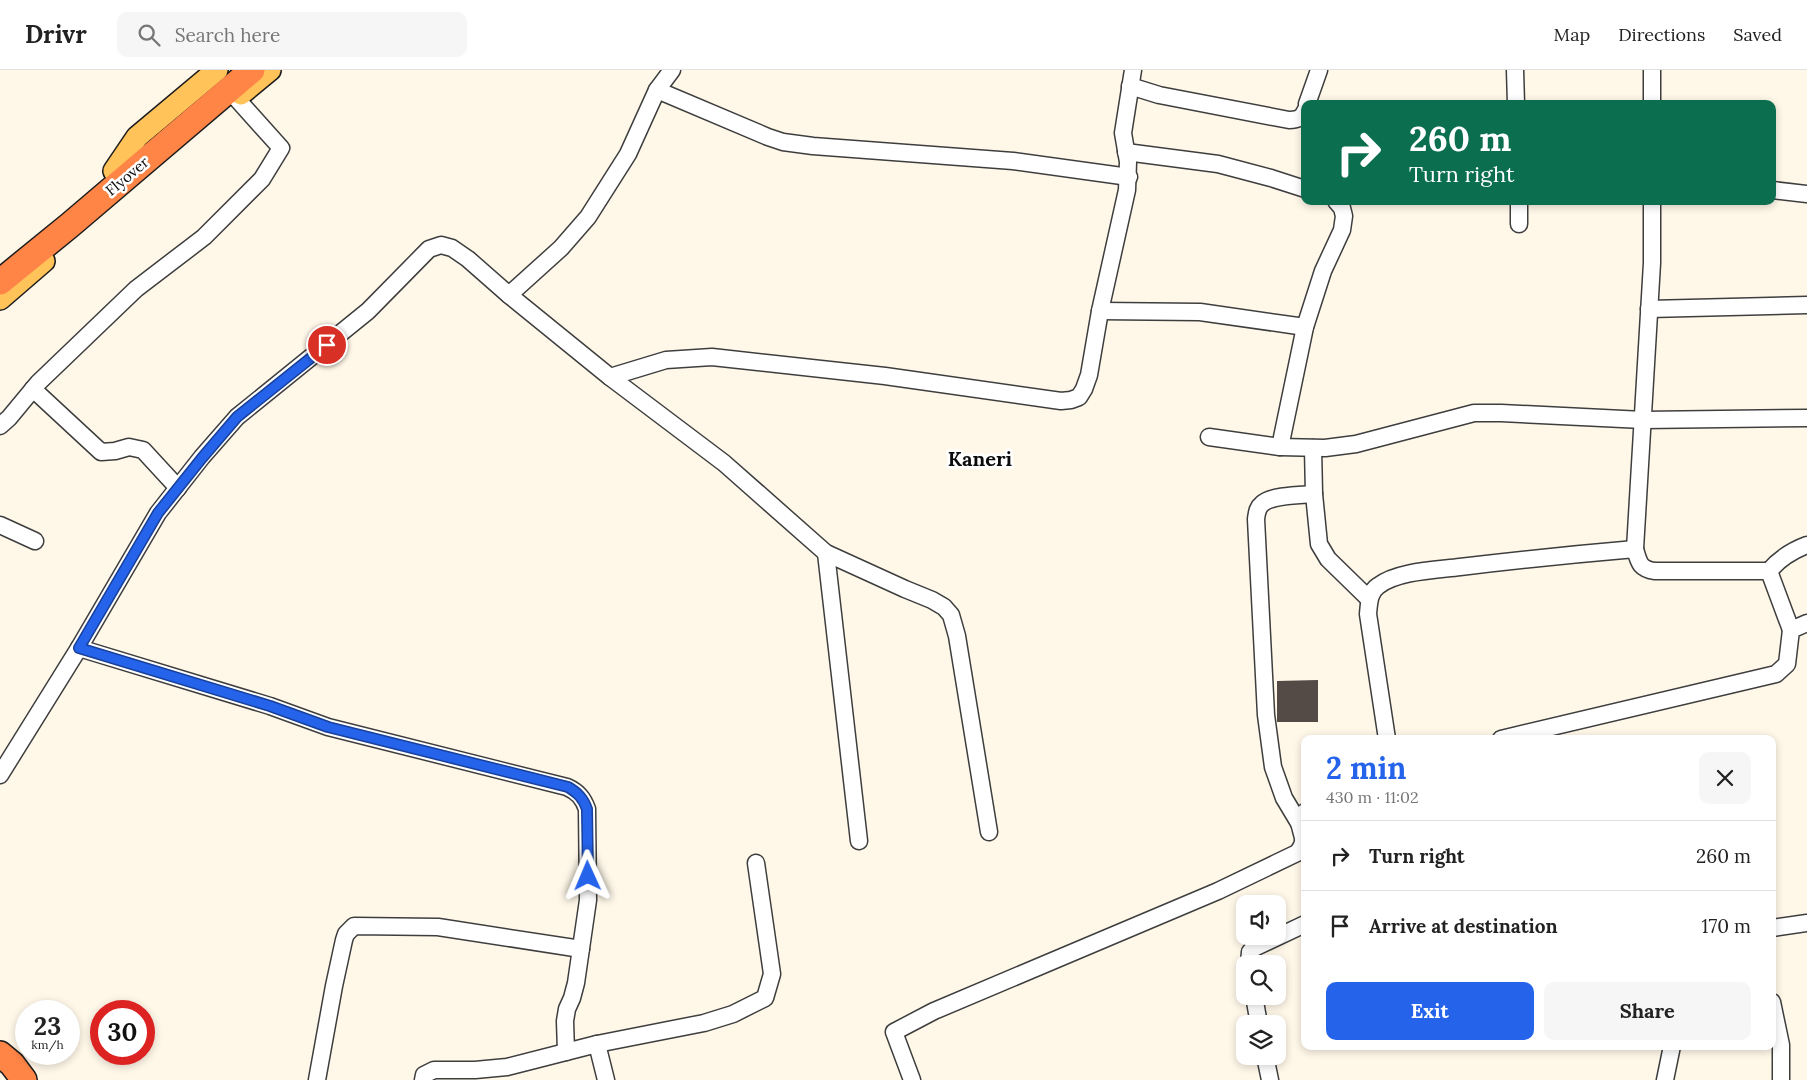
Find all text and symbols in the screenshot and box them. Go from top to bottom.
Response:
search box [117,12,467,57]
text: Drivr [25,19,87,50]
icon: search [135,21,163,49]
text: Search here [175,23,280,47]
text: Map [1554,23,1590,46]
text: Directions [1618,23,1705,46]
text: Saved [1733,23,1782,46]
text: 260 m [1409,116,1511,161]
icon: right [1326,120,1391,185]
street label: Flyover [101,152,153,200]
text: Turn right [1409,160,1514,188]
pin [306,324,348,366]
icon: arrive [313,331,341,359]
district label: Kaneri [948,446,1013,471]
text: 2 min [1326,749,1406,787]
button: close [1699,752,1751,804]
text: 430 m · 11:02 [1326,787,1419,807]
icon: right [1326,842,1354,870]
text: Turn right [1369,844,1465,868]
text: 260 m [1696,844,1751,868]
position arrow [561,849,613,901]
map controls [1236,895,1286,1065]
button: sound [1236,895,1286,945]
icon: arrive [1326,912,1354,940]
text: Arrive at destination [1369,914,1558,938]
text: 170 m [1702,914,1751,938]
button: search [1236,955,1286,1005]
button: Exit [1326,982,1534,1040]
button: Share [1544,982,1751,1040]
speed limit sign: 30 [90,1000,155,1065]
text: 23 [34,1010,61,1042]
button: layers [1236,1015,1286,1065]
text: km/h [31,1037,64,1052]

